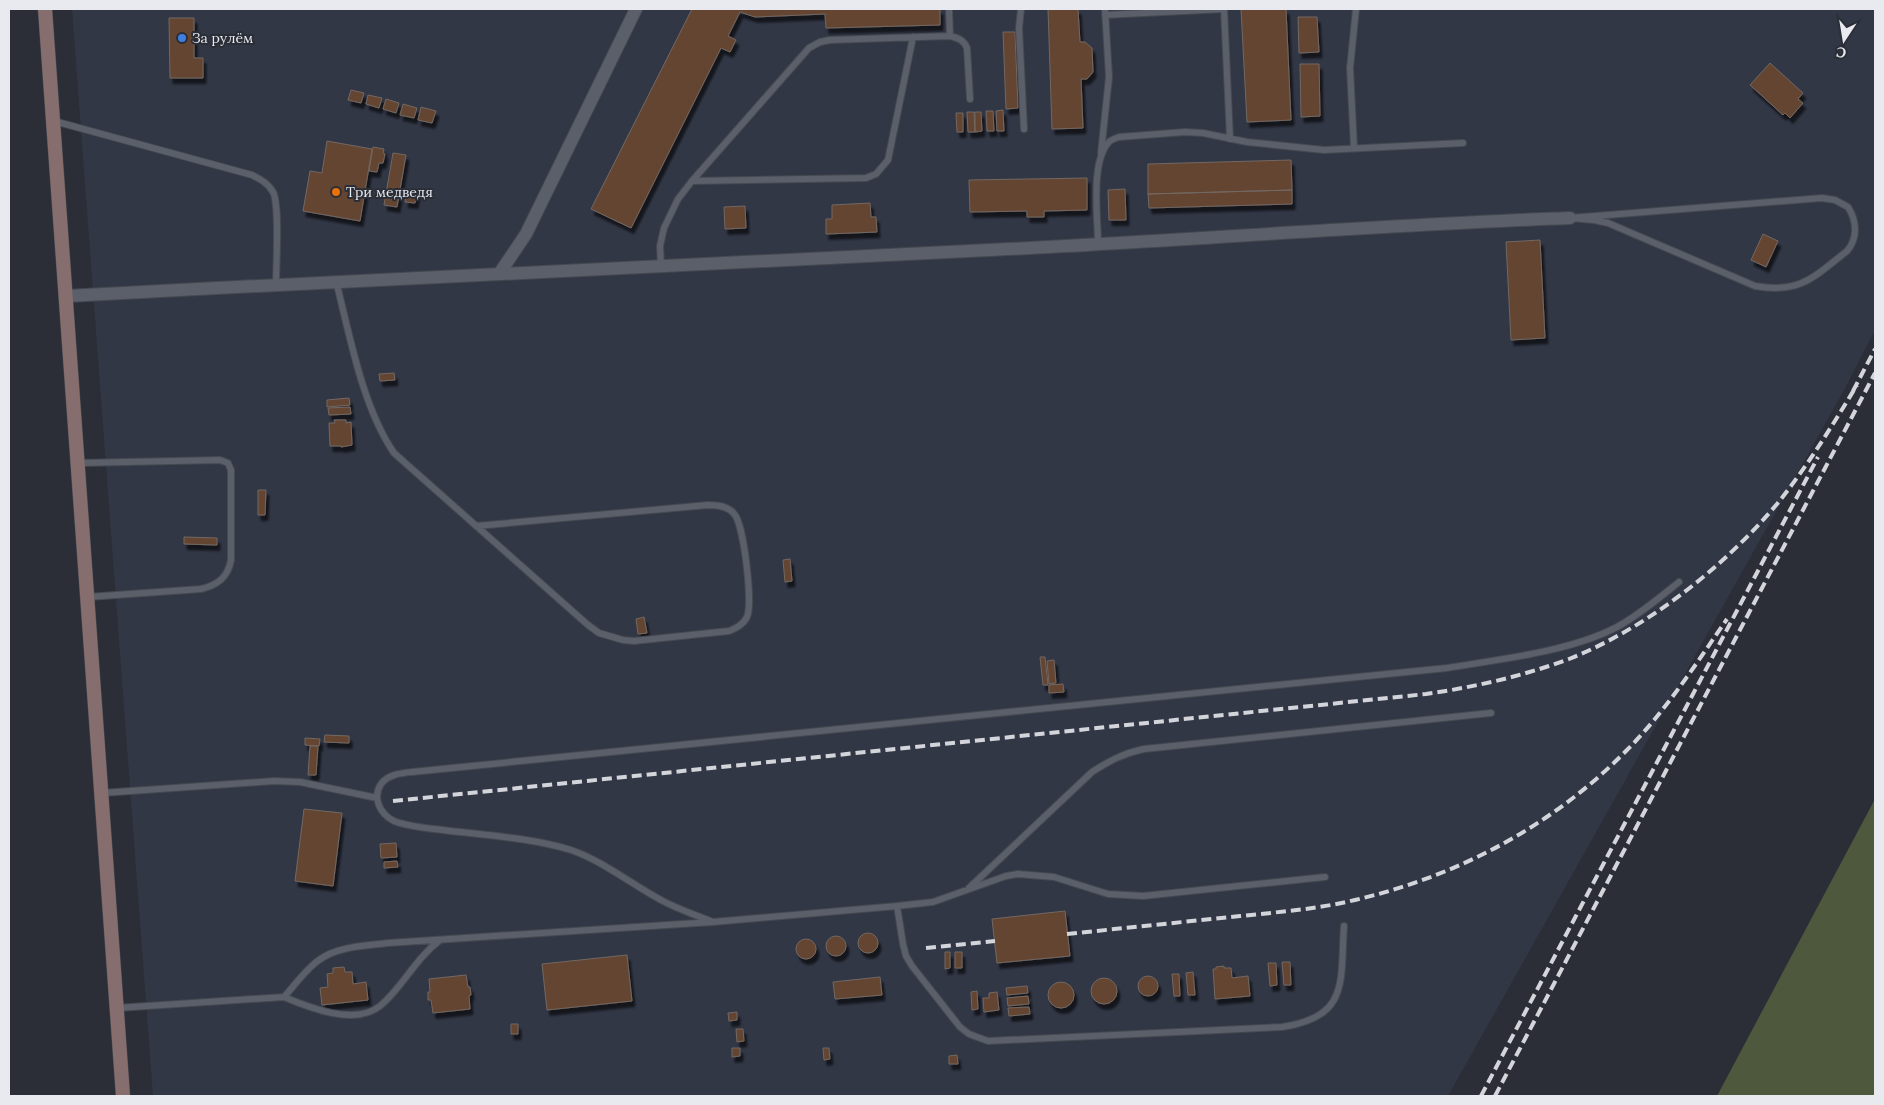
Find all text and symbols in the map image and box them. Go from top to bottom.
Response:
north arrow [1819,15,1869,65]
place label: За рулём [192,29,253,47]
marker: За рулём [176,32,188,44]
text: С [1834,43,1848,63]
place label: Три медведя [346,183,433,201]
marker: Три медведя [330,186,342,198]

